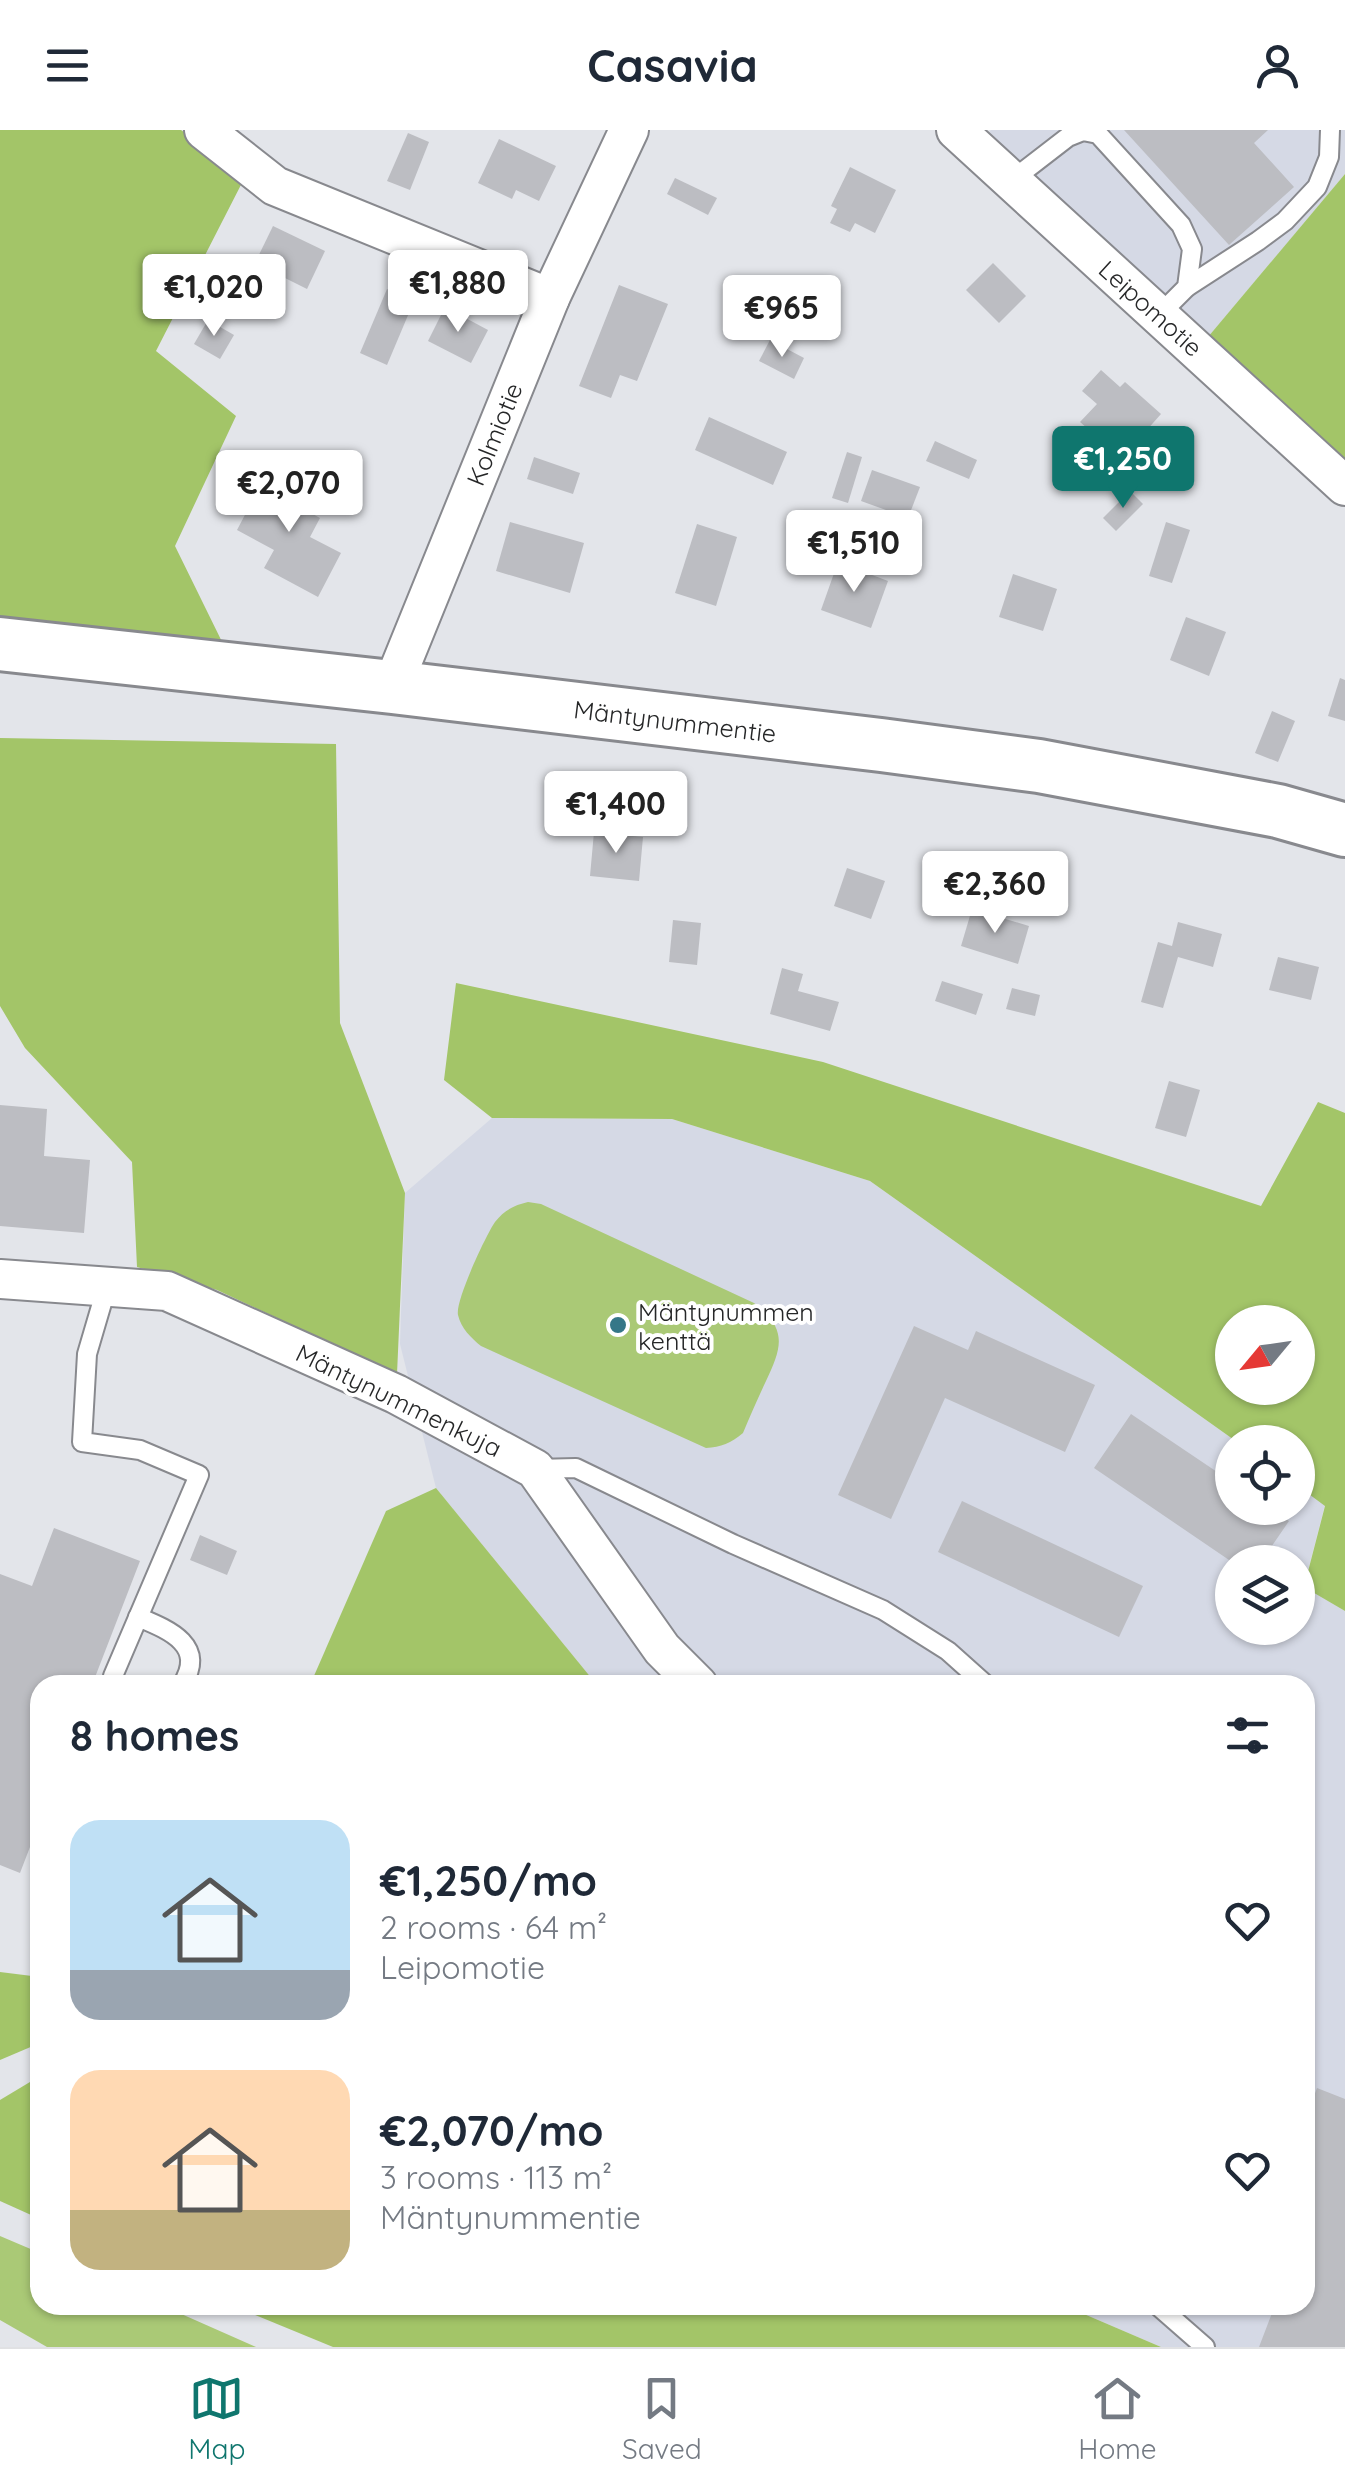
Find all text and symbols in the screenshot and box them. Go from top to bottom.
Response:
text: Casavia [587,37,758,93]
icon: menu [40,38,95,93]
icon: person [1250,38,1305,93]
pin: €1,880 [377,250,539,335]
street label: Leipomotie [1093,253,1209,363]
pin: €1,020 [133,254,295,339]
text: €1,880 [410,262,506,302]
text: €1,020 [165,266,263,306]
pin: €965 [723,275,841,360]
text: €965 [745,287,819,327]
street label: Kolmiotie [459,378,529,490]
pin: €1,250 [1042,426,1204,511]
text: €1,250 [1074,438,1172,478]
pin: €2,070 [208,450,370,535]
text: €2,070 [238,462,340,502]
pin: €1,510 [773,510,935,595]
text: €1,510 [808,522,900,562]
street label: Mäntynummentie [572,693,778,749]
pin: €1,400 [535,771,697,856]
text: €1,400 [566,783,666,823]
pin: €2,360 [914,851,1076,936]
text: €2,360 [944,863,1046,903]
place label: Mäntynummen kenttä [638,1296,814,1356]
north arrow [1215,1305,1315,1405]
map controls [1215,1305,1315,1645]
marker: Mäntynummen kenttä [607,1314,629,1336]
street label: Mäntynummenkuja [291,1337,507,1463]
button: locate [1215,1425,1315,1525]
button: layers [1215,1545,1315,1645]
icon: filters [1220,1708,1275,1763]
text: 8 homes [70,1709,239,1762]
text: €1,250/mo [380,1854,597,1907]
icon: home [150,1860,270,1980]
icon: heart [1220,1893,1275,1948]
text: 2 rooms · 64 m² [380,1907,607,1947]
text: Leipomotie [380,1947,545,1987]
text: €2,070/mo [380,2104,604,2157]
icon: home [150,2110,270,2230]
icon: heart [1220,2143,1275,2198]
text: 3 rooms · 113 m² [380,2157,612,2197]
text: Mäntynummentie [380,2197,641,2237]
tab: Map [188,2371,245,2466]
tab: Saved [622,2371,702,2466]
tab: Home [1078,2371,1157,2466]

